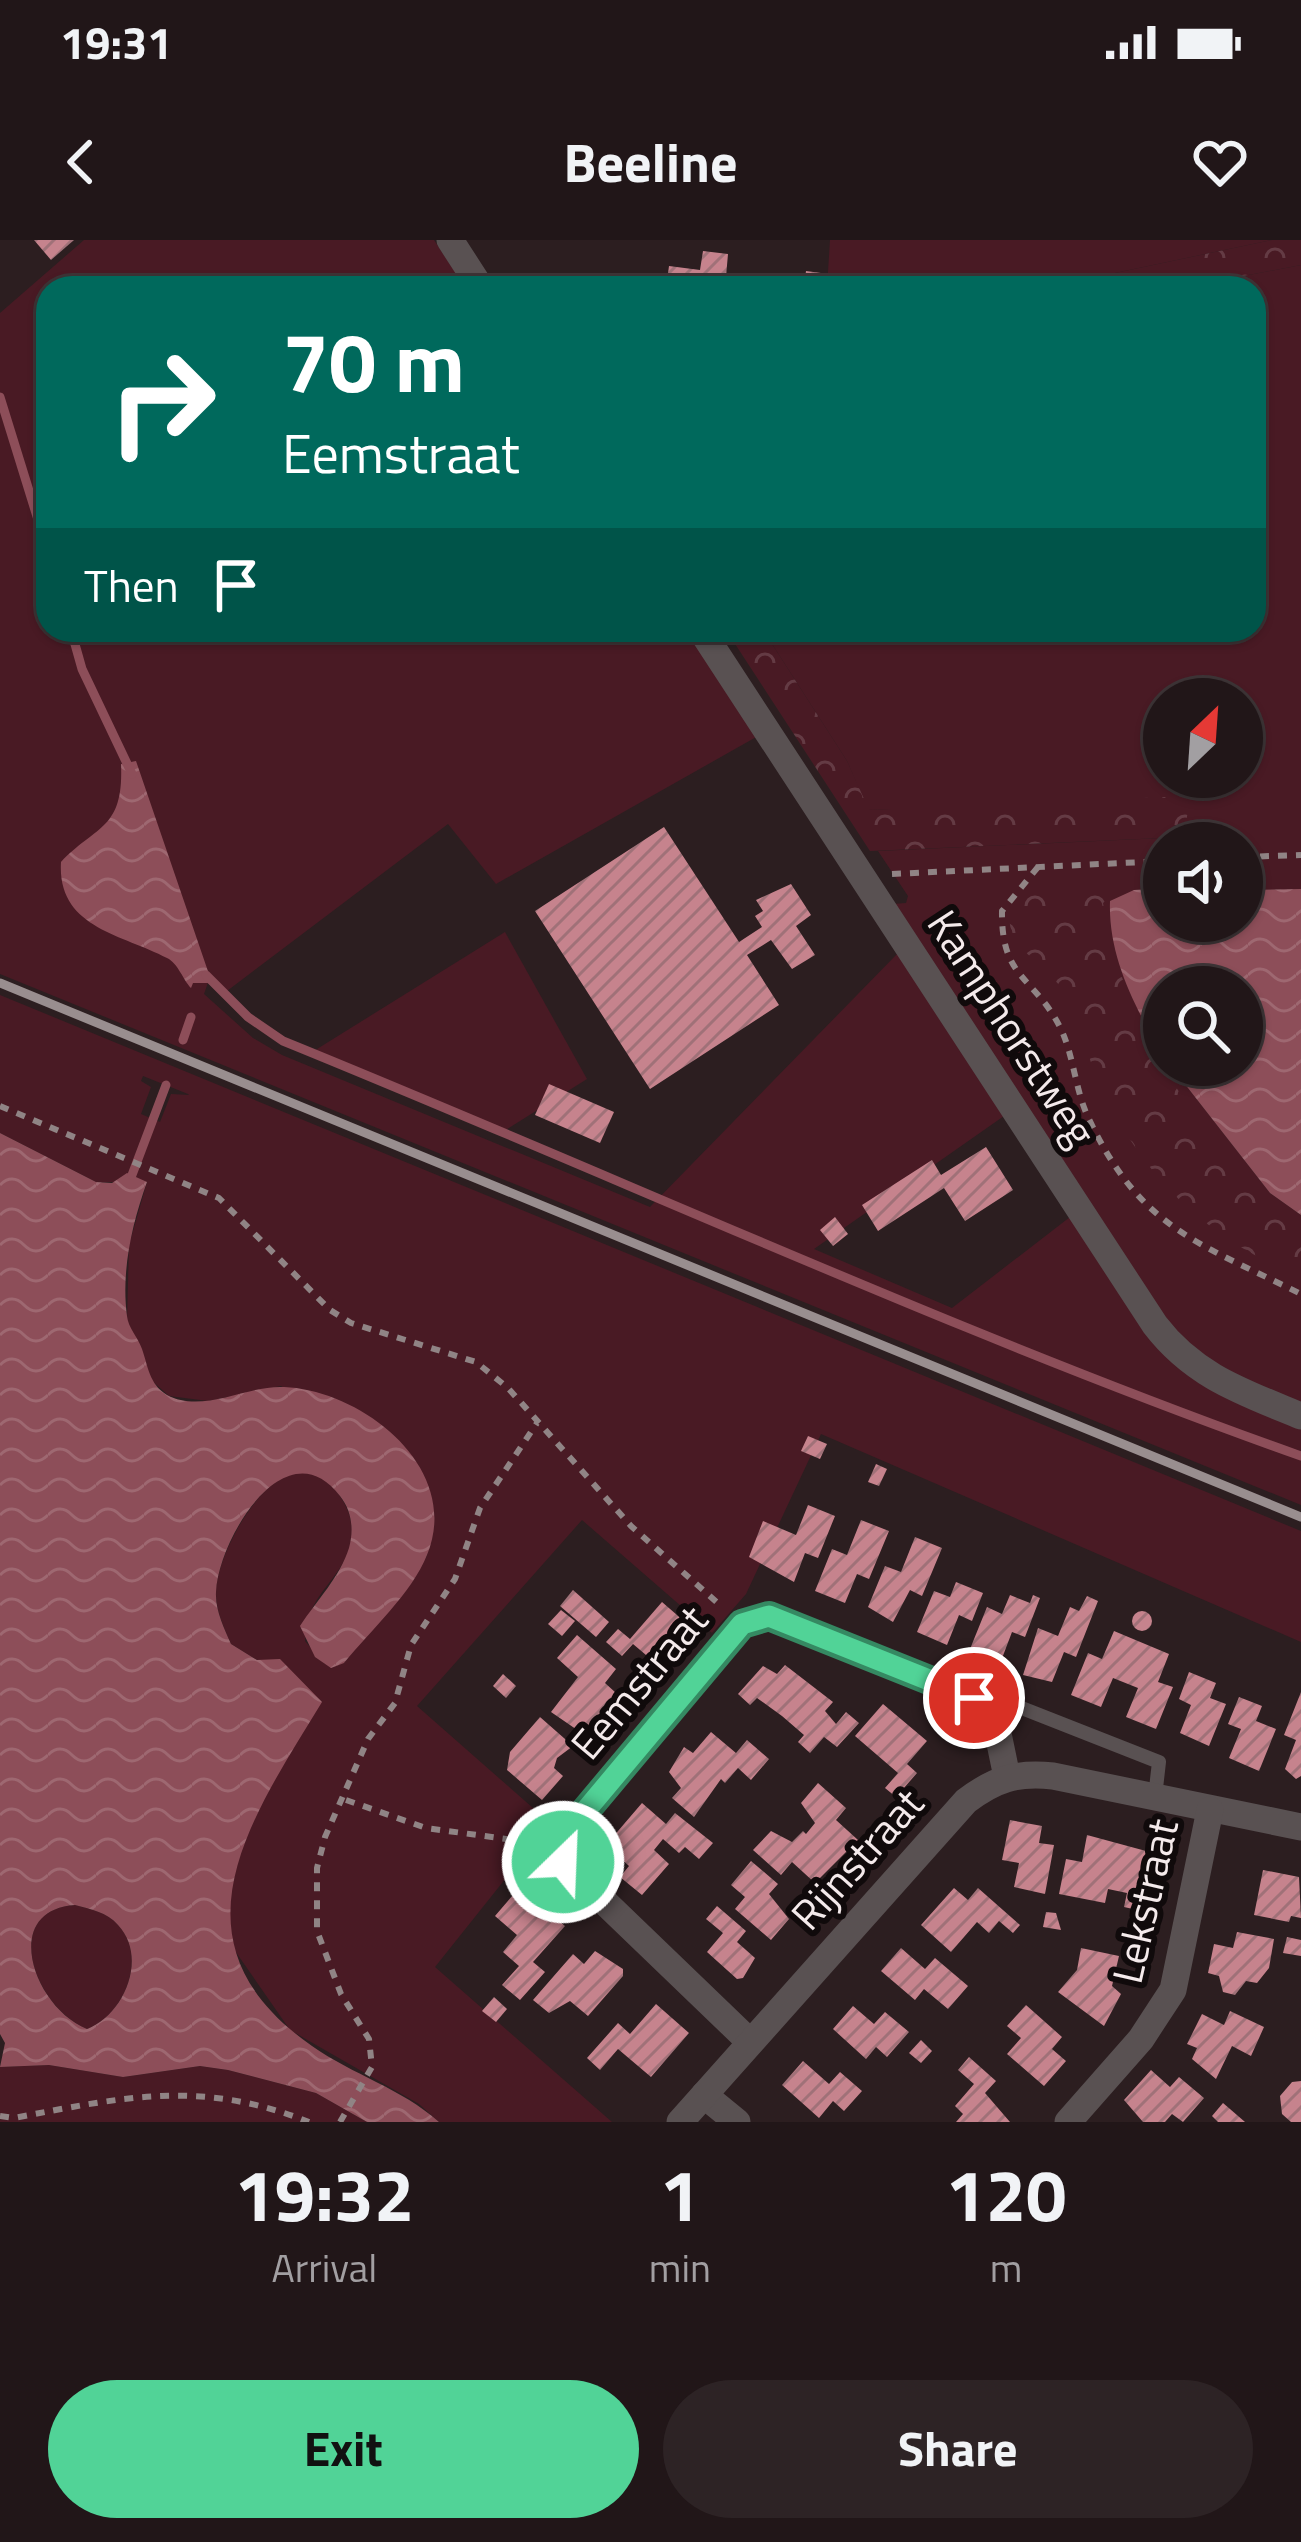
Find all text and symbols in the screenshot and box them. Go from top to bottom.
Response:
text: 19:31 [60,8,172,76]
text: Beeline [564,121,737,203]
icon: back [48,129,114,195]
icon: heart [1187,129,1253,195]
text: 70 m [282,297,465,425]
icon: right [84,324,240,480]
text: Eemstraat [282,412,520,494]
text: Then [84,551,179,619]
icon: arrive [203,552,269,618]
north arrow [1143,678,1263,798]
map controls [1143,678,1263,1086]
button: sound [1143,822,1263,942]
street label: Kamphorstweg [912,897,1113,1158]
button: search [1143,966,1263,1086]
street label: Eemstraat [554,1590,722,1773]
pin [923,1647,1025,1749]
icon: arrive [941,1665,1007,1731]
street label: Rijnstraat [775,1773,938,1944]
position arrow [500,1799,626,1925]
street label: Lekstraat [1094,1812,1194,1989]
text: 19:32 [235,2139,414,2249]
text: 1 [660,2139,700,2249]
text: 120 [945,2139,1066,2249]
text: Arrival [272,2238,377,2297]
text: min [649,2238,711,2297]
text: m [990,2238,1022,2297]
button: Exit [48,2380,639,2518]
button: Share [663,2380,1253,2518]

